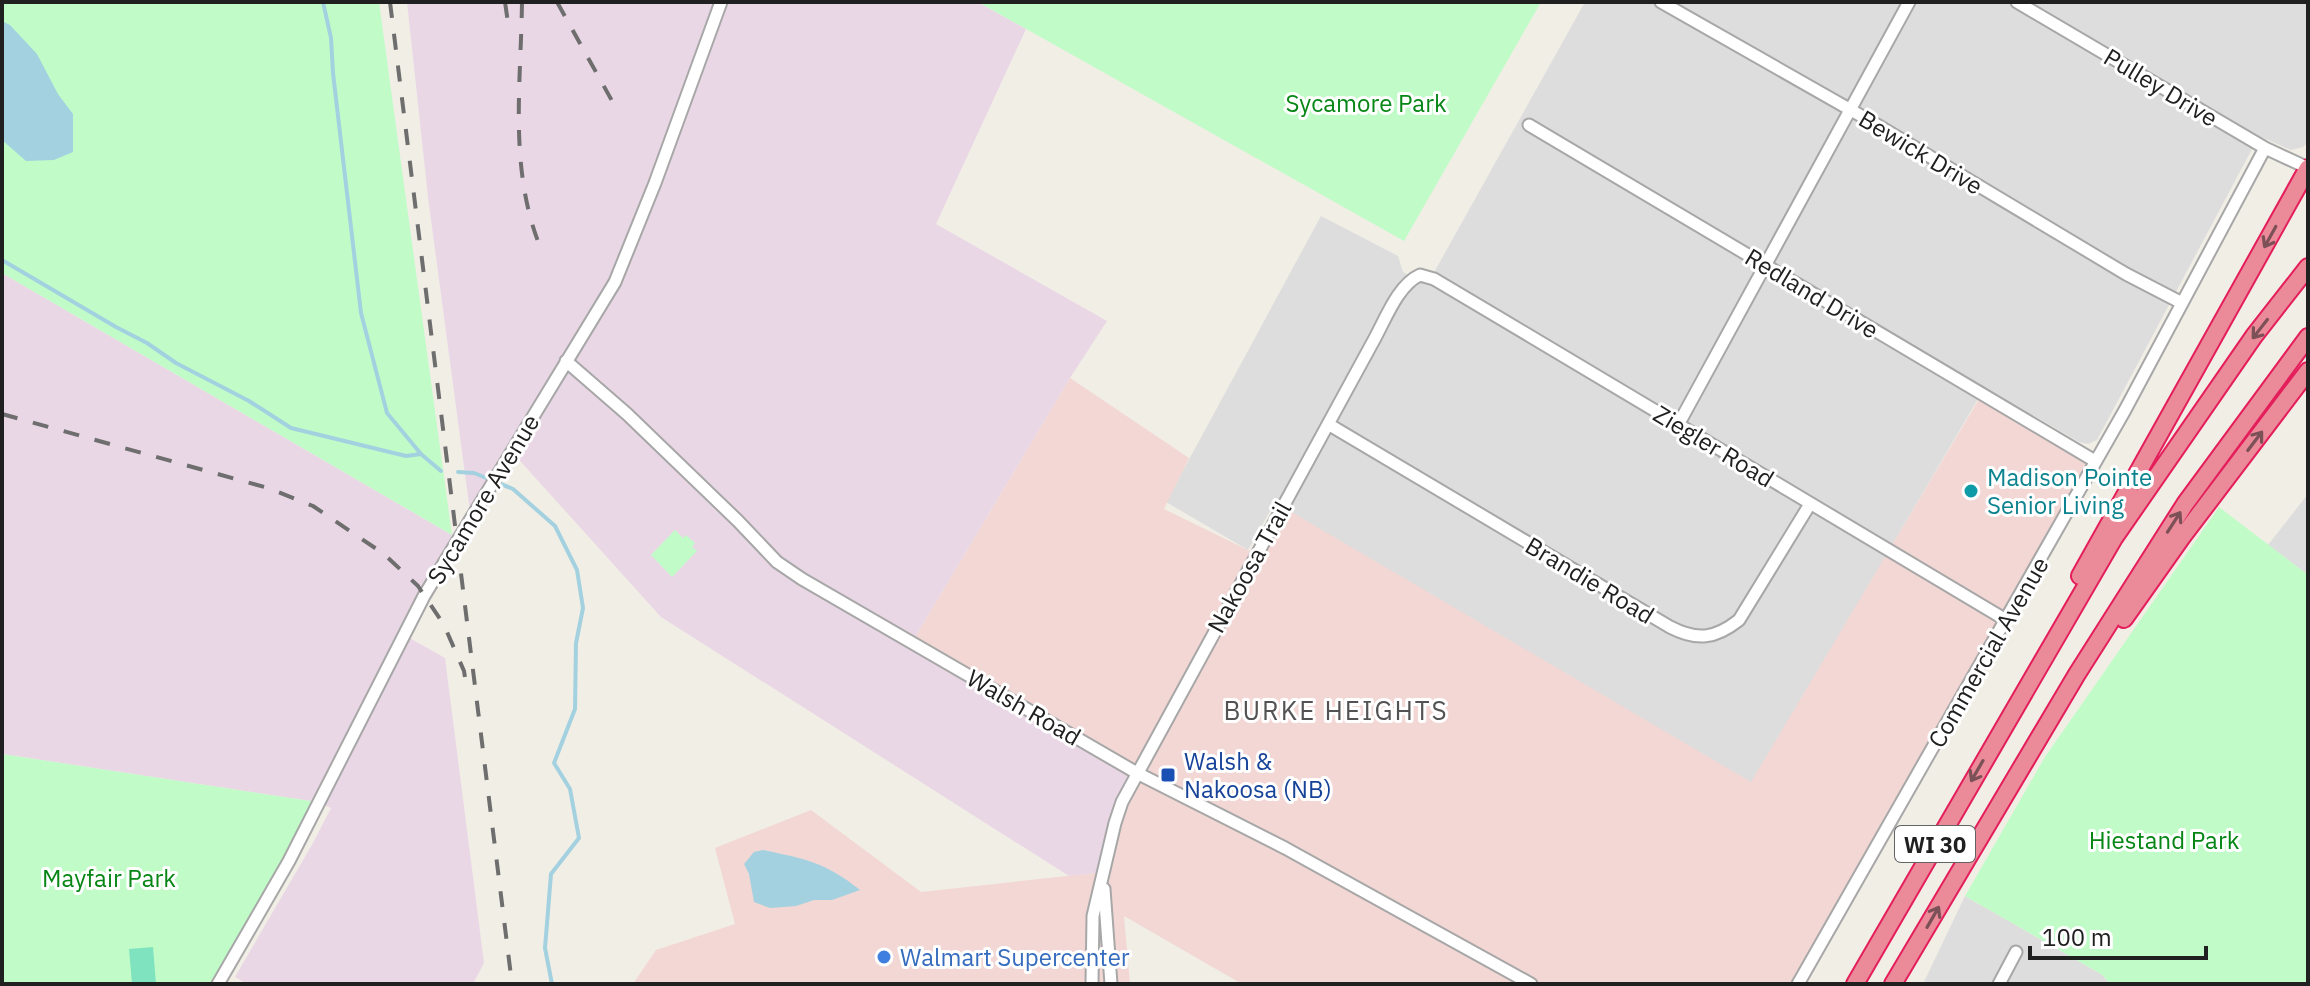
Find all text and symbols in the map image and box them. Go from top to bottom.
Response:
street label: Pulley Drive [2098,40,2224,134]
park label: Sycamore Park [1285,87,1447,119]
street label: Bewick Drive [1853,102,1989,202]
one-way arrow [2262,224,2277,248]
street label: Redland Drive [1739,241,1885,345]
one-way arrow [2251,318,2268,339]
street label: Ziegler Road [1648,397,1780,495]
street label: Sycamore Avenue [420,408,546,590]
one-way arrow [2246,431,2263,453]
place label: Madison Pointe Senior Living [1987,461,2152,521]
marker: Madison Pointe Senior Living [1962,482,1980,500]
street label: Nakoosa Trail [1200,495,1298,639]
one-way arrow [2166,511,2182,534]
street label: Brandie Road [1520,529,1660,631]
street label: Commercial Avenue [1920,551,2056,753]
street label: Walsh Road [961,661,1087,753]
district label: BURKE HEIGHTS [1223,693,1449,727]
place label: Walsh & Nakoosa (NB) [1184,745,1332,805]
one-way arrow [1969,759,1985,782]
marker: Walsh & Nakoosa (NB) [1159,766,1177,784]
park label: Hiestand Park [2089,824,2240,856]
road number: WI 30 [1895,826,1975,862]
park label: Mayfair Park [42,862,176,894]
one-way arrow [1926,905,1941,929]
scale bar [2030,910,2206,960]
text: 100 m [2042,921,2112,953]
place label: Walmart Supercenter [900,941,1130,973]
marker: Walmart Supercenter [875,948,893,966]

